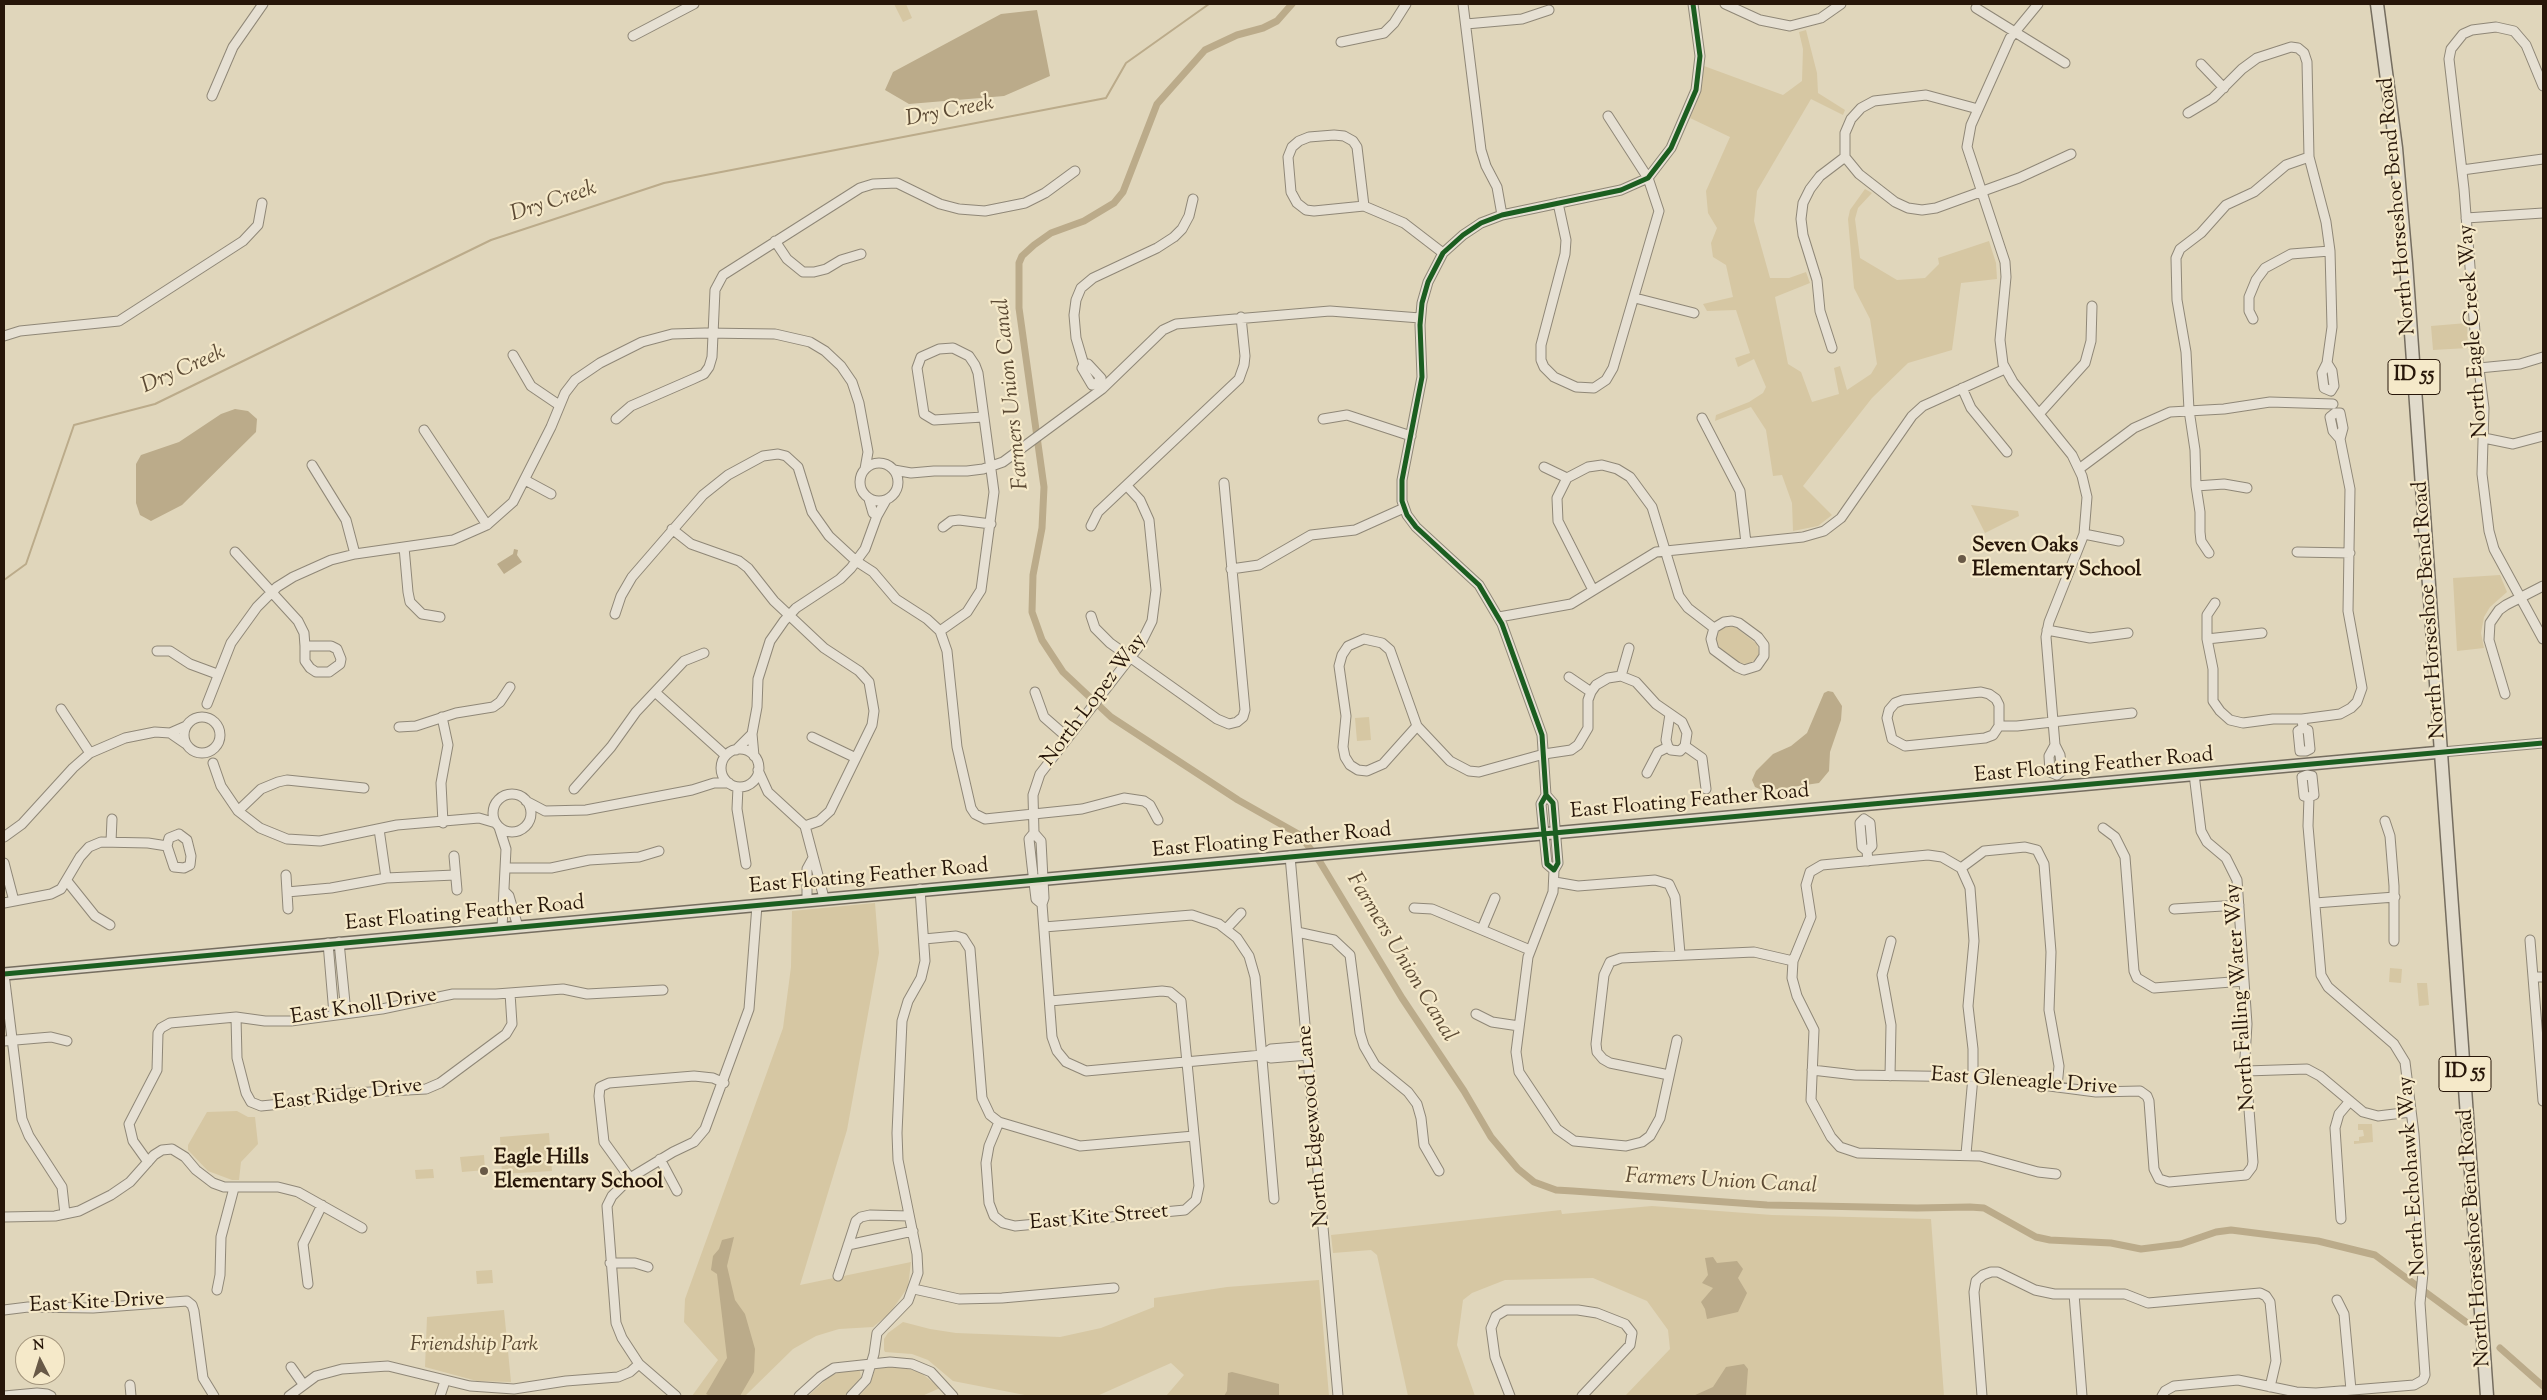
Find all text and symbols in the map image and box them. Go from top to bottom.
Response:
street label: North Horseshoe Bend Road [2375,76,2423,336]
water label: Dry Creek [904,92,996,134]
water label: Dry Creek [508,177,600,229]
street label: North Eagle Creek Way [2455,223,2495,439]
water label: Farmers Union Canal [990,297,1036,491]
water label: Dry Creek [138,341,230,401]
road number: ID 55 [2388,360,2440,394]
street label: North Horseshoe Bend Road [2409,480,2453,740]
place label: Seven Oaks Elementary School [1972,534,2141,584]
marker: Seven Oaks Elementary School [1956,553,1968,565]
street label: North Lopez Way [1037,630,1153,772]
street label: East Floating Feather Road [1973,744,2215,790]
street label: East Floating Feather Road [1569,780,1811,826]
street label: East Floating Feather Road [1151,819,1393,865]
street label: East Floating Feather Road [748,855,990,901]
water label: Farmers Union Canal [1339,869,1461,1047]
street label: North Falling Water Way [2221,882,2263,1112]
street label: East Floating Feather Road [344,892,586,938]
street label: East Knoll Drive [289,984,439,1032]
street label: North Edgewood Lane [1294,1024,1336,1228]
road number: ID 55 [2439,1056,2491,1092]
street label: East Gleneagle Drive [1930,1064,2118,1102]
street label: East Ridge Drive [272,1074,424,1118]
street label: North Echohawk Way [2394,1075,2434,1277]
street label: North Horseshoe Bend Road [2454,1108,2498,1368]
place label: Eagle Hills Elementary School [494,1146,663,1196]
marker: Eagle Hills Elementary School [478,1165,490,1177]
water label: Farmers Union Canal [1624,1165,1818,1201]
street label: East Kite Street [1029,1200,1169,1238]
street label: East Kite Drive [29,1288,165,1320]
park label: Friendship Park [410,1333,538,1359]
north arrow [15,1335,65,1385]
text: N [32,1336,45,1357]

